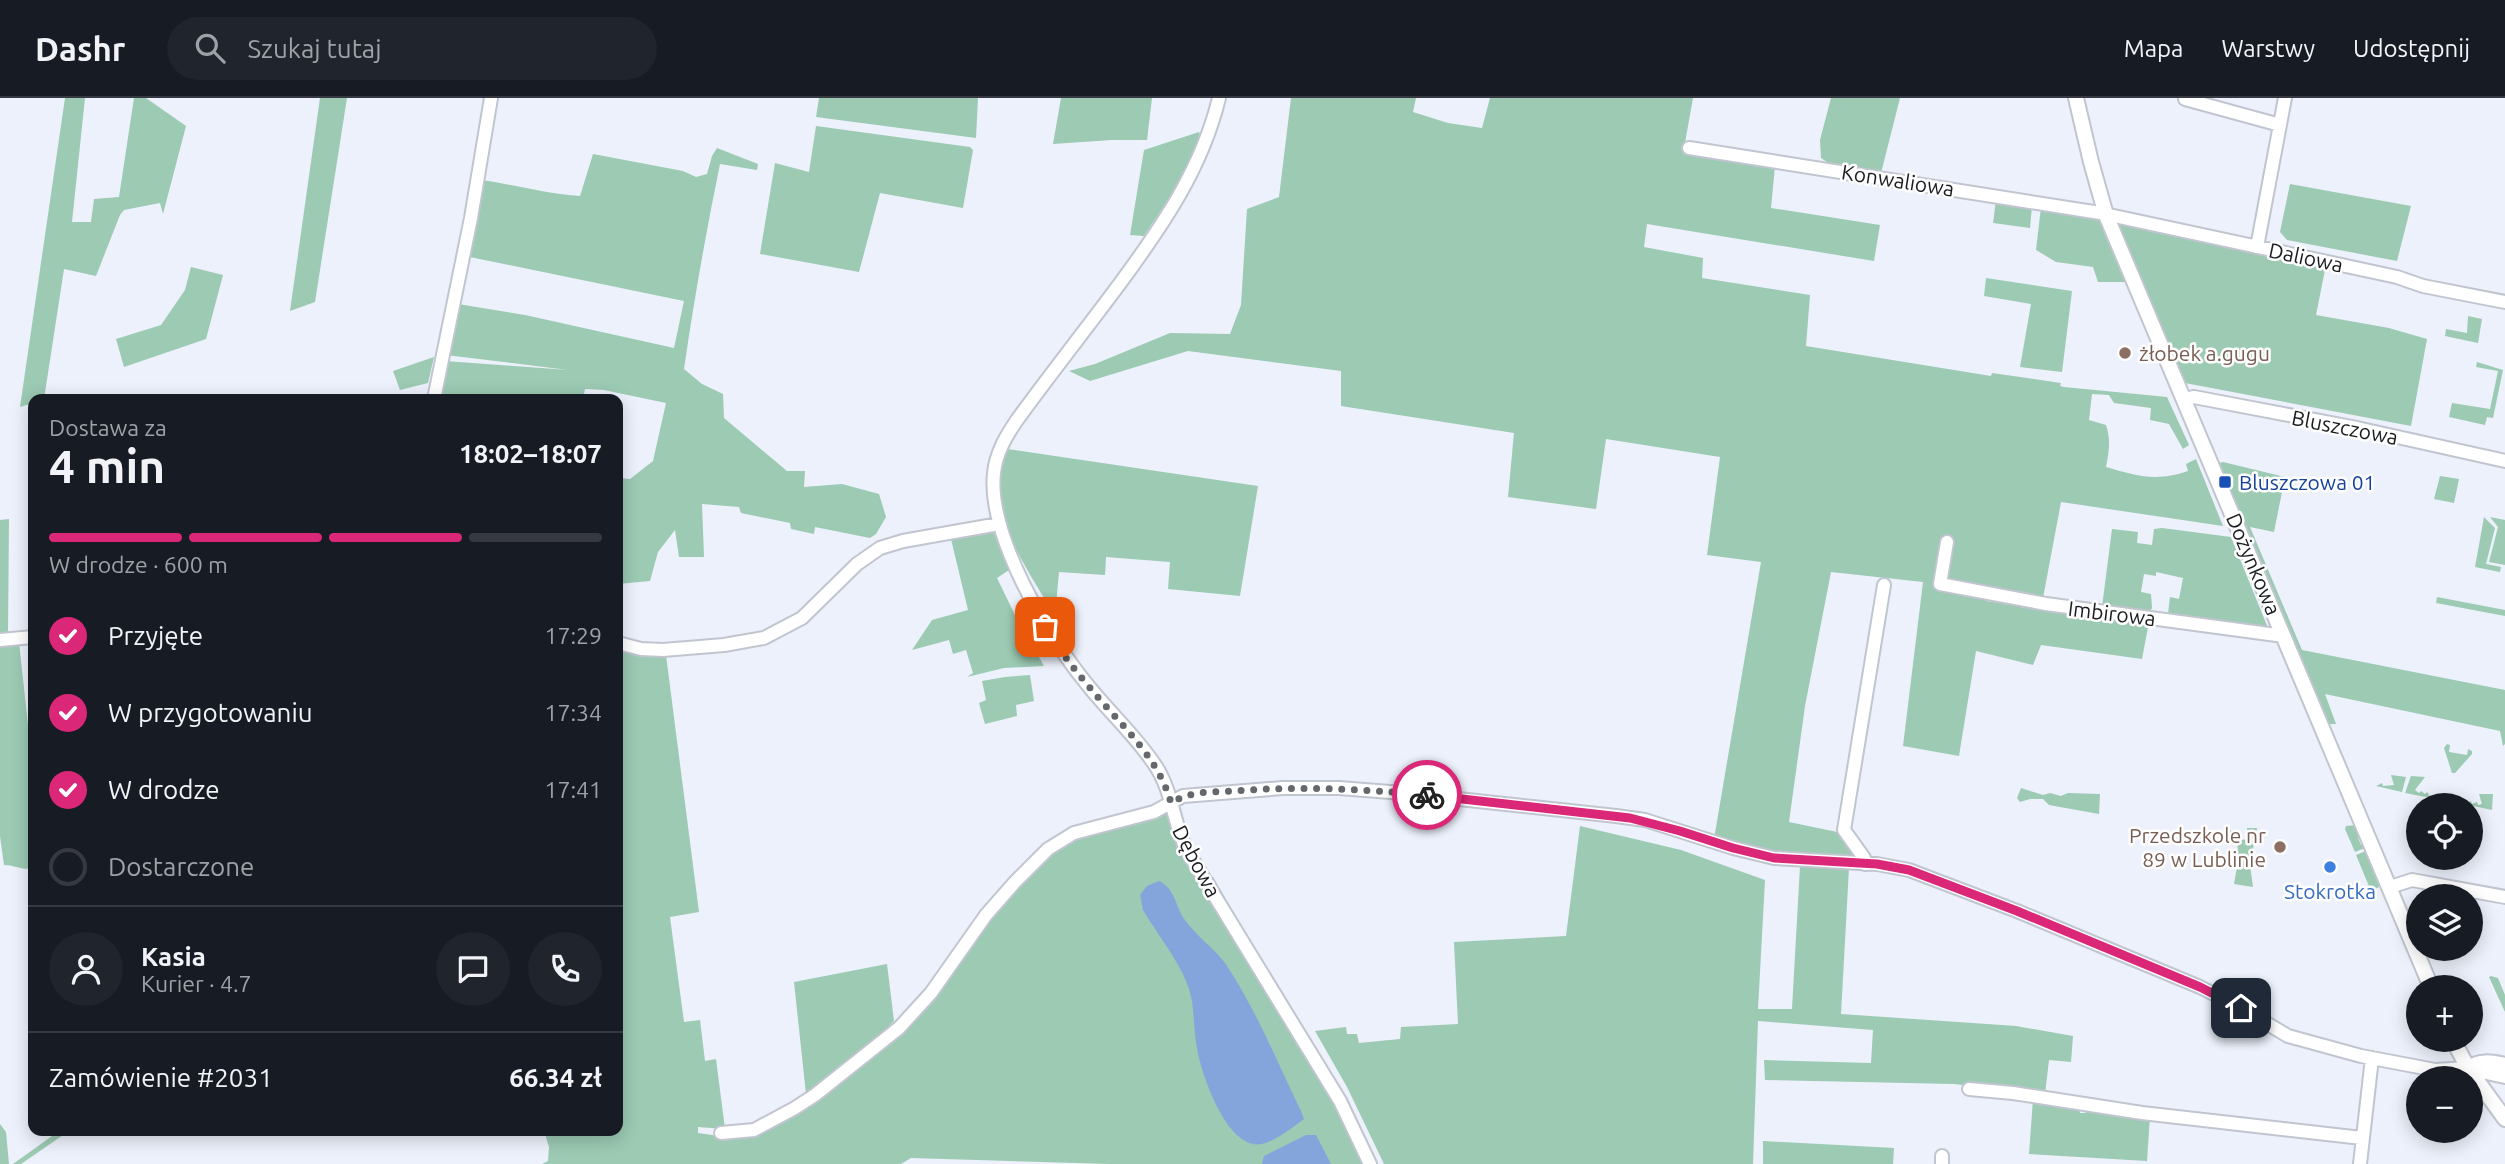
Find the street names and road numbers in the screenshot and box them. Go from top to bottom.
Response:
street label: Konwaliowa [1840,159,1956,201]
street label: Daliowa [2267,237,2345,277]
street label: Bluszczowa [2290,405,2400,449]
street label: Dożynkowa [2222,509,2286,619]
street label: Imbirowa [2067,596,2157,630]
street label: Dębowa [1168,821,1226,901]

